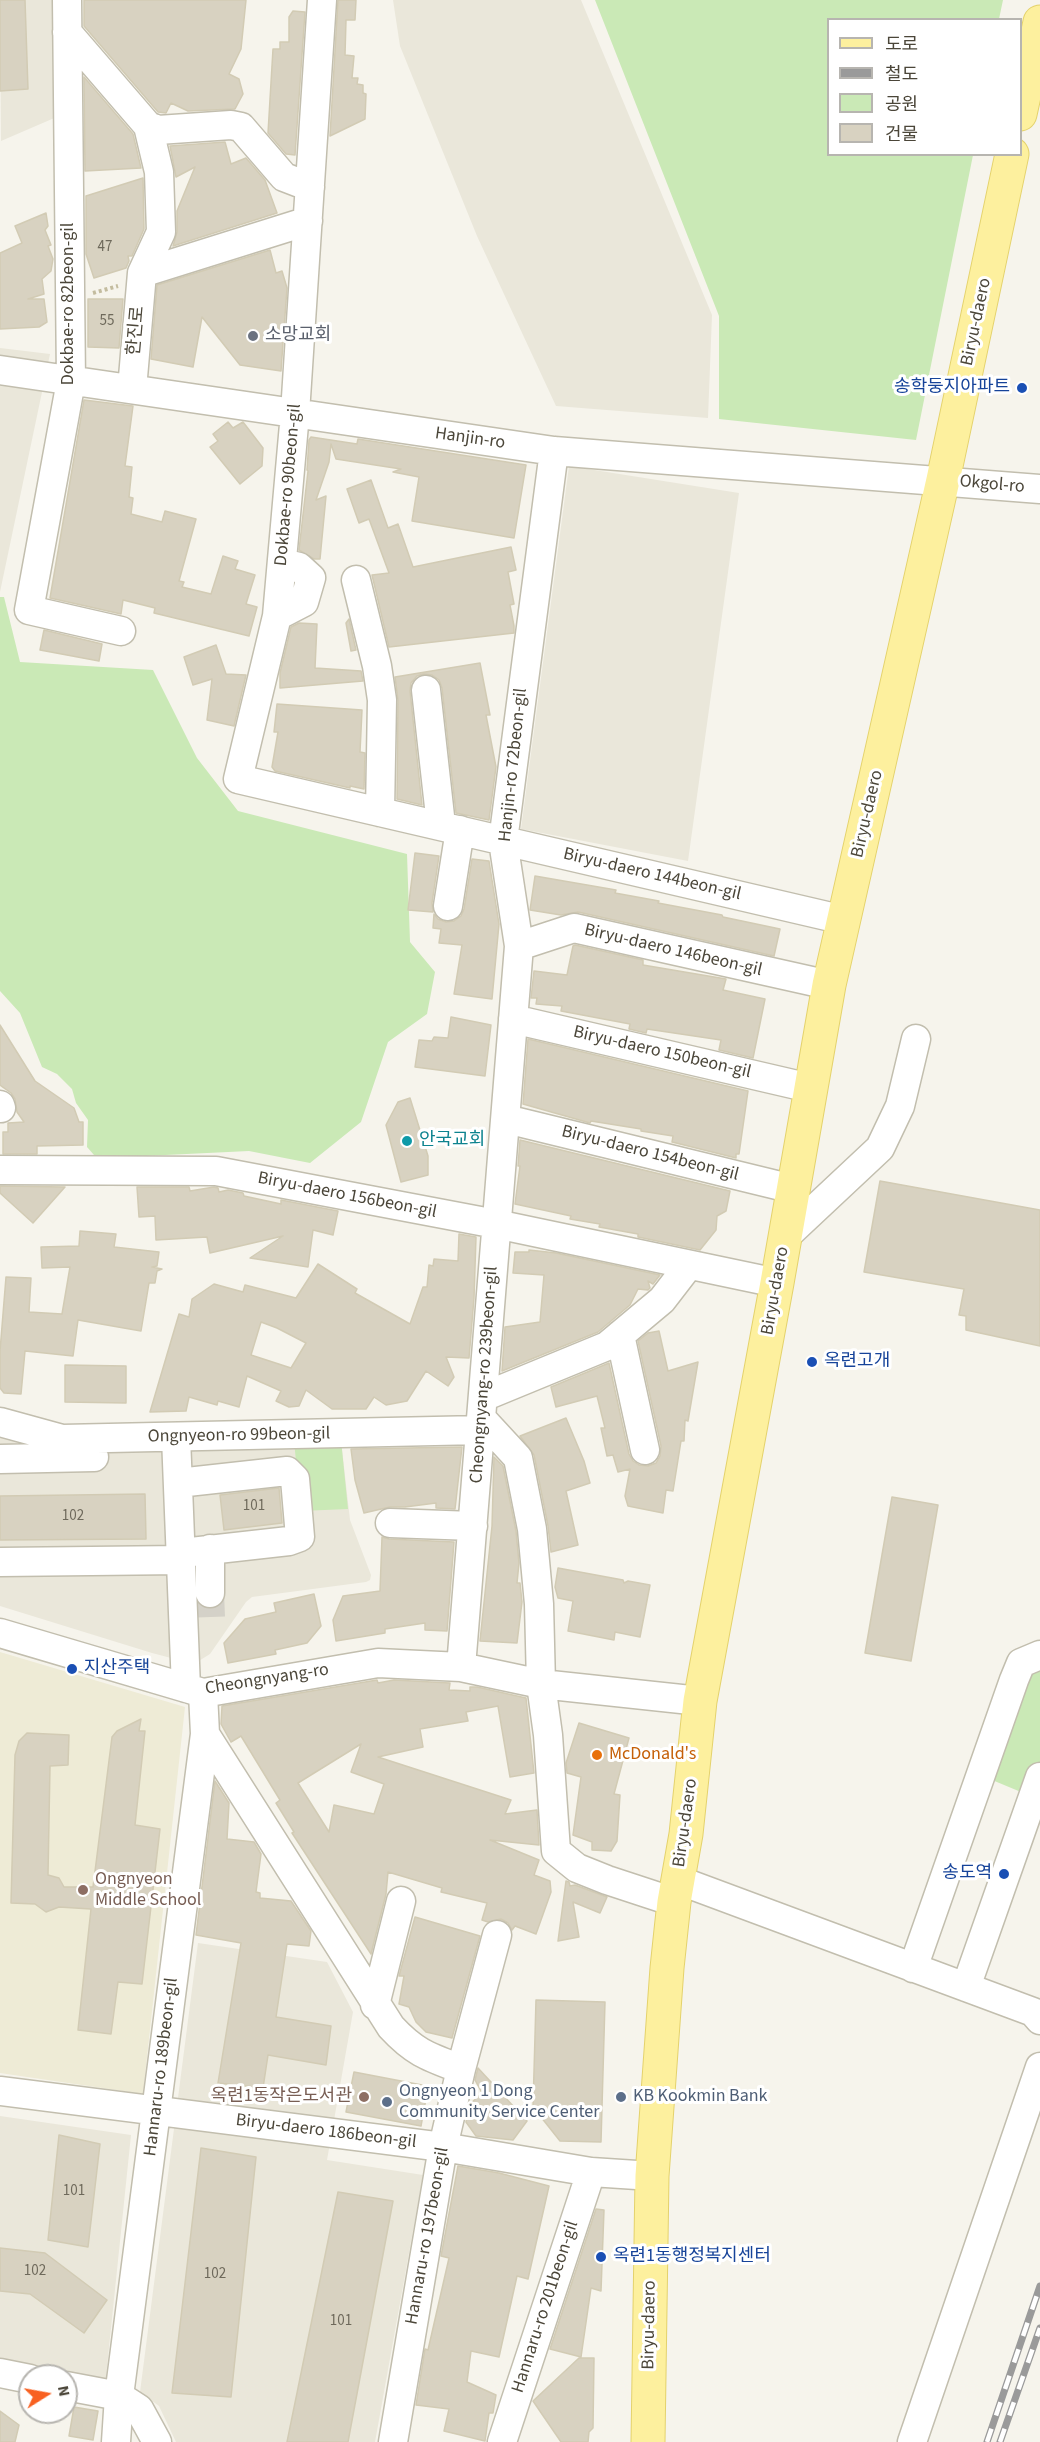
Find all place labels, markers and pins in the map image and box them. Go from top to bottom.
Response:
place label: 소망교회 [265,325,331,347]
marker: 소망교회 [246,329,260,343]
place label: 송학둥지아파트 [894,377,1010,399]
marker: 송학둥지아파트 [1015,381,1029,395]
place label: 안국교회 [419,1130,485,1152]
marker: 안국교회 [400,1134,414,1148]
place label: 옥련고개 [824,1351,890,1373]
marker: 옥련고개 [805,1355,819,1369]
place label: 지산주택 [84,1658,150,1680]
marker: 지산주택 [65,1662,79,1676]
place label: McDonald's [609,1744,696,1766]
marker: McDonald's [590,1748,604,1762]
place label: 송도역 [942,1863,992,1885]
marker: 송도역 [997,1867,1011,1881]
place label: Ongnyeon Middle School [95,1869,201,1912]
marker: Ongnyeon Middle School [76,1883,90,1897]
place label: Ongnyeon 1 Dong Community Service Center [399,2081,600,2124]
place label: 옥련1동작은도서관 [211,2086,352,2108]
place label: KB Kookmin Bank [633,2086,768,2108]
marker: 옥련1동작은도서관 [357,2090,371,2104]
marker: KB Kookmin Bank [614,2090,628,2104]
marker: Ongnyeon 1 Dong Community Service Center [380,2095,394,2109]
place label: 옥련1동행정복지센터 [613,2246,771,2268]
marker: 옥련1동행정복지센터 [594,2250,608,2264]

